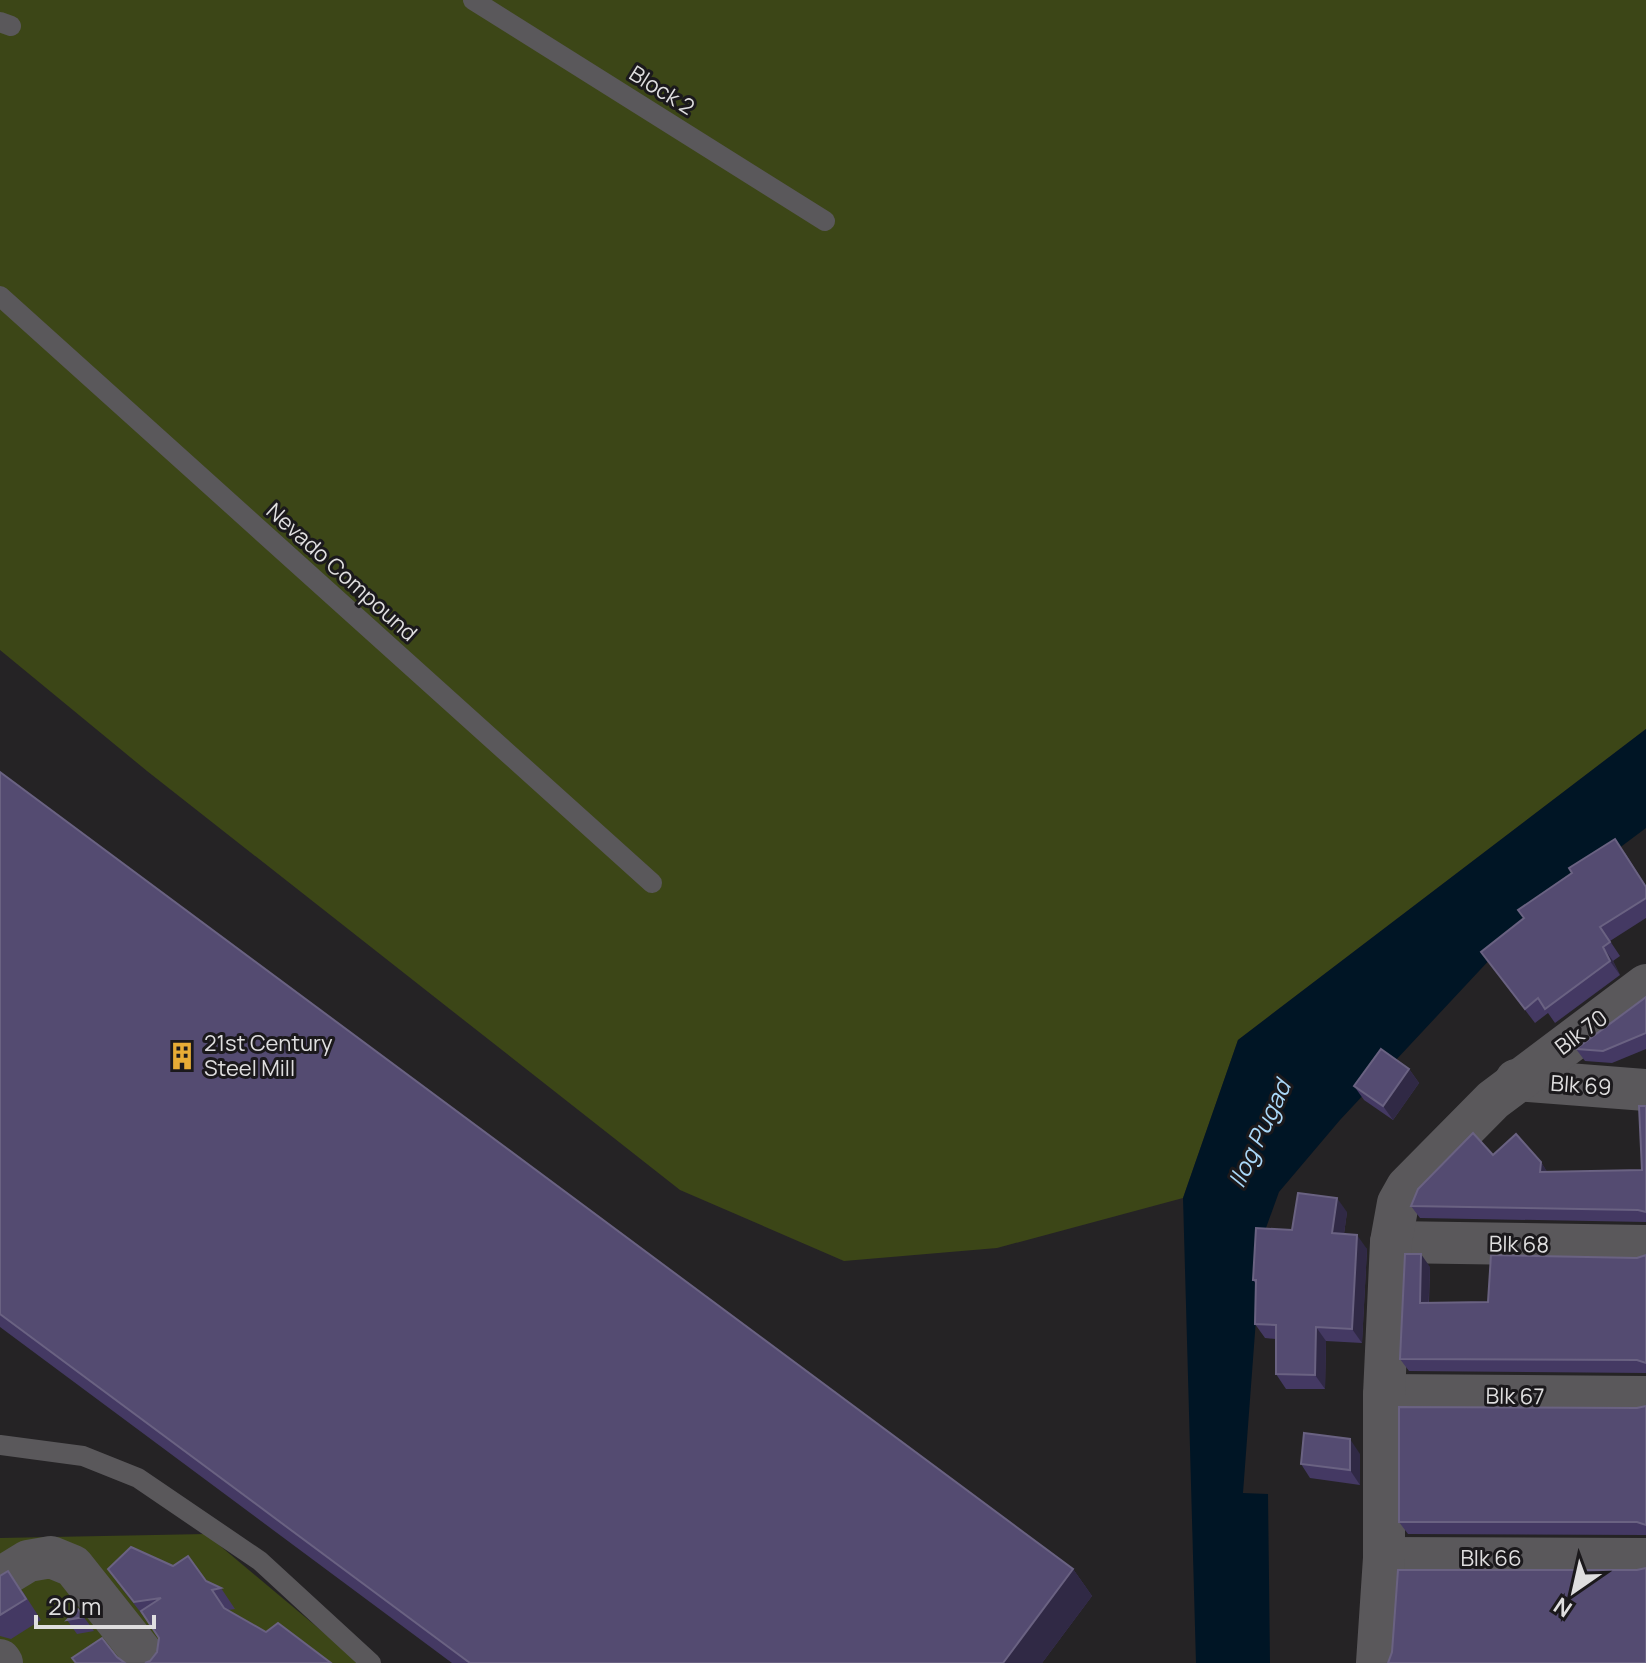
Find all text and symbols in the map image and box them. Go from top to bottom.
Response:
street label: Block 2 [624,58,700,122]
street label: Nevado Compound [260,496,424,648]
street label: Blk 70 [1549,1002,1613,1062]
place label: 21st Century Steel Mill [204,1028,333,1083]
building icon: 21st Century Steel Mill [167,1041,197,1071]
street label: Blk 69 [1550,1068,1612,1102]
water label: Ilog Pugad [1219,1072,1299,1192]
street label: Blk 68 [1489,1228,1549,1260]
street label: Blk 67 [1485,1380,1545,1412]
street label: Blk 66 [1460,1543,1522,1573]
north arrow [1534,1551,1614,1631]
scale bar [36,1579,154,1629]
text: 20 m [48,1589,101,1622]
text: N [1548,1591,1578,1624]

